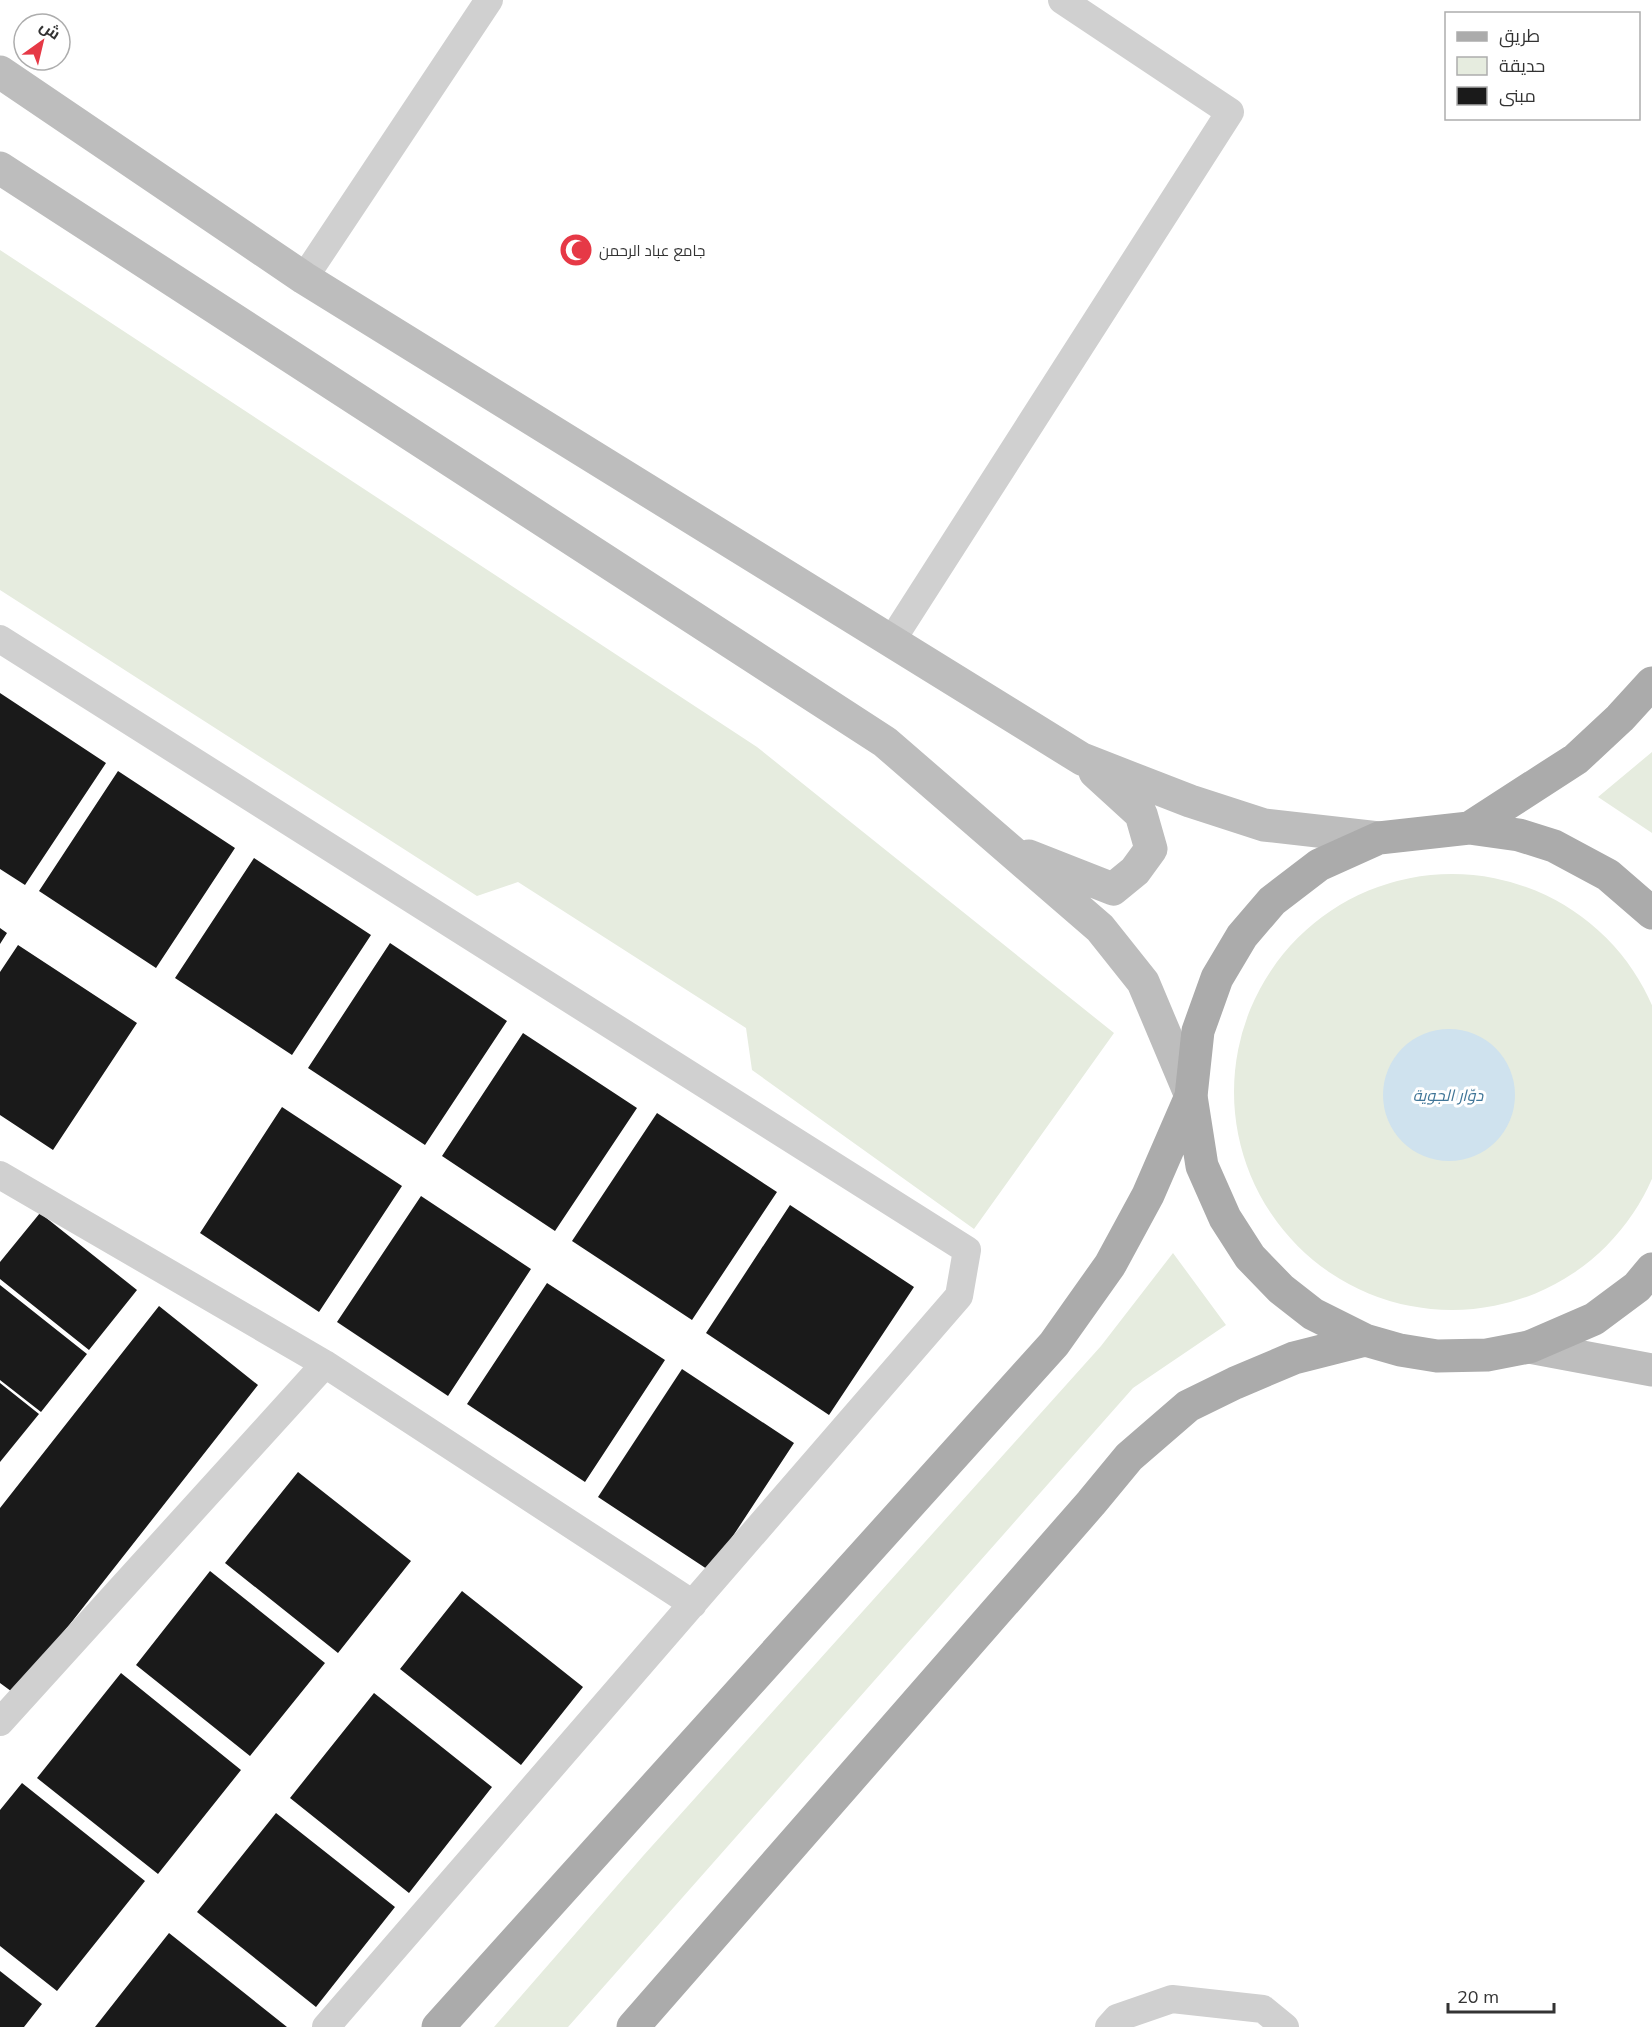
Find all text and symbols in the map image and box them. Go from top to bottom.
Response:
north arrow [12,12,72,72]
legend [1445,12,1640,120]
text: ش [36,16,64,44]
text: طريق [1499,24,1540,48]
text: حديقة [1499,54,1545,77]
text: مبنى [1499,84,1536,107]
mosque icon: جامع عباد الرحمن [558,232,594,268]
place label: جامع عباد الرحمن [599,241,705,262]
water label: دوّار الجوية [1413,1085,1484,1105]
scale bar [1448,1976,1554,2014]
text: 20 m [1457,1985,1499,2008]

